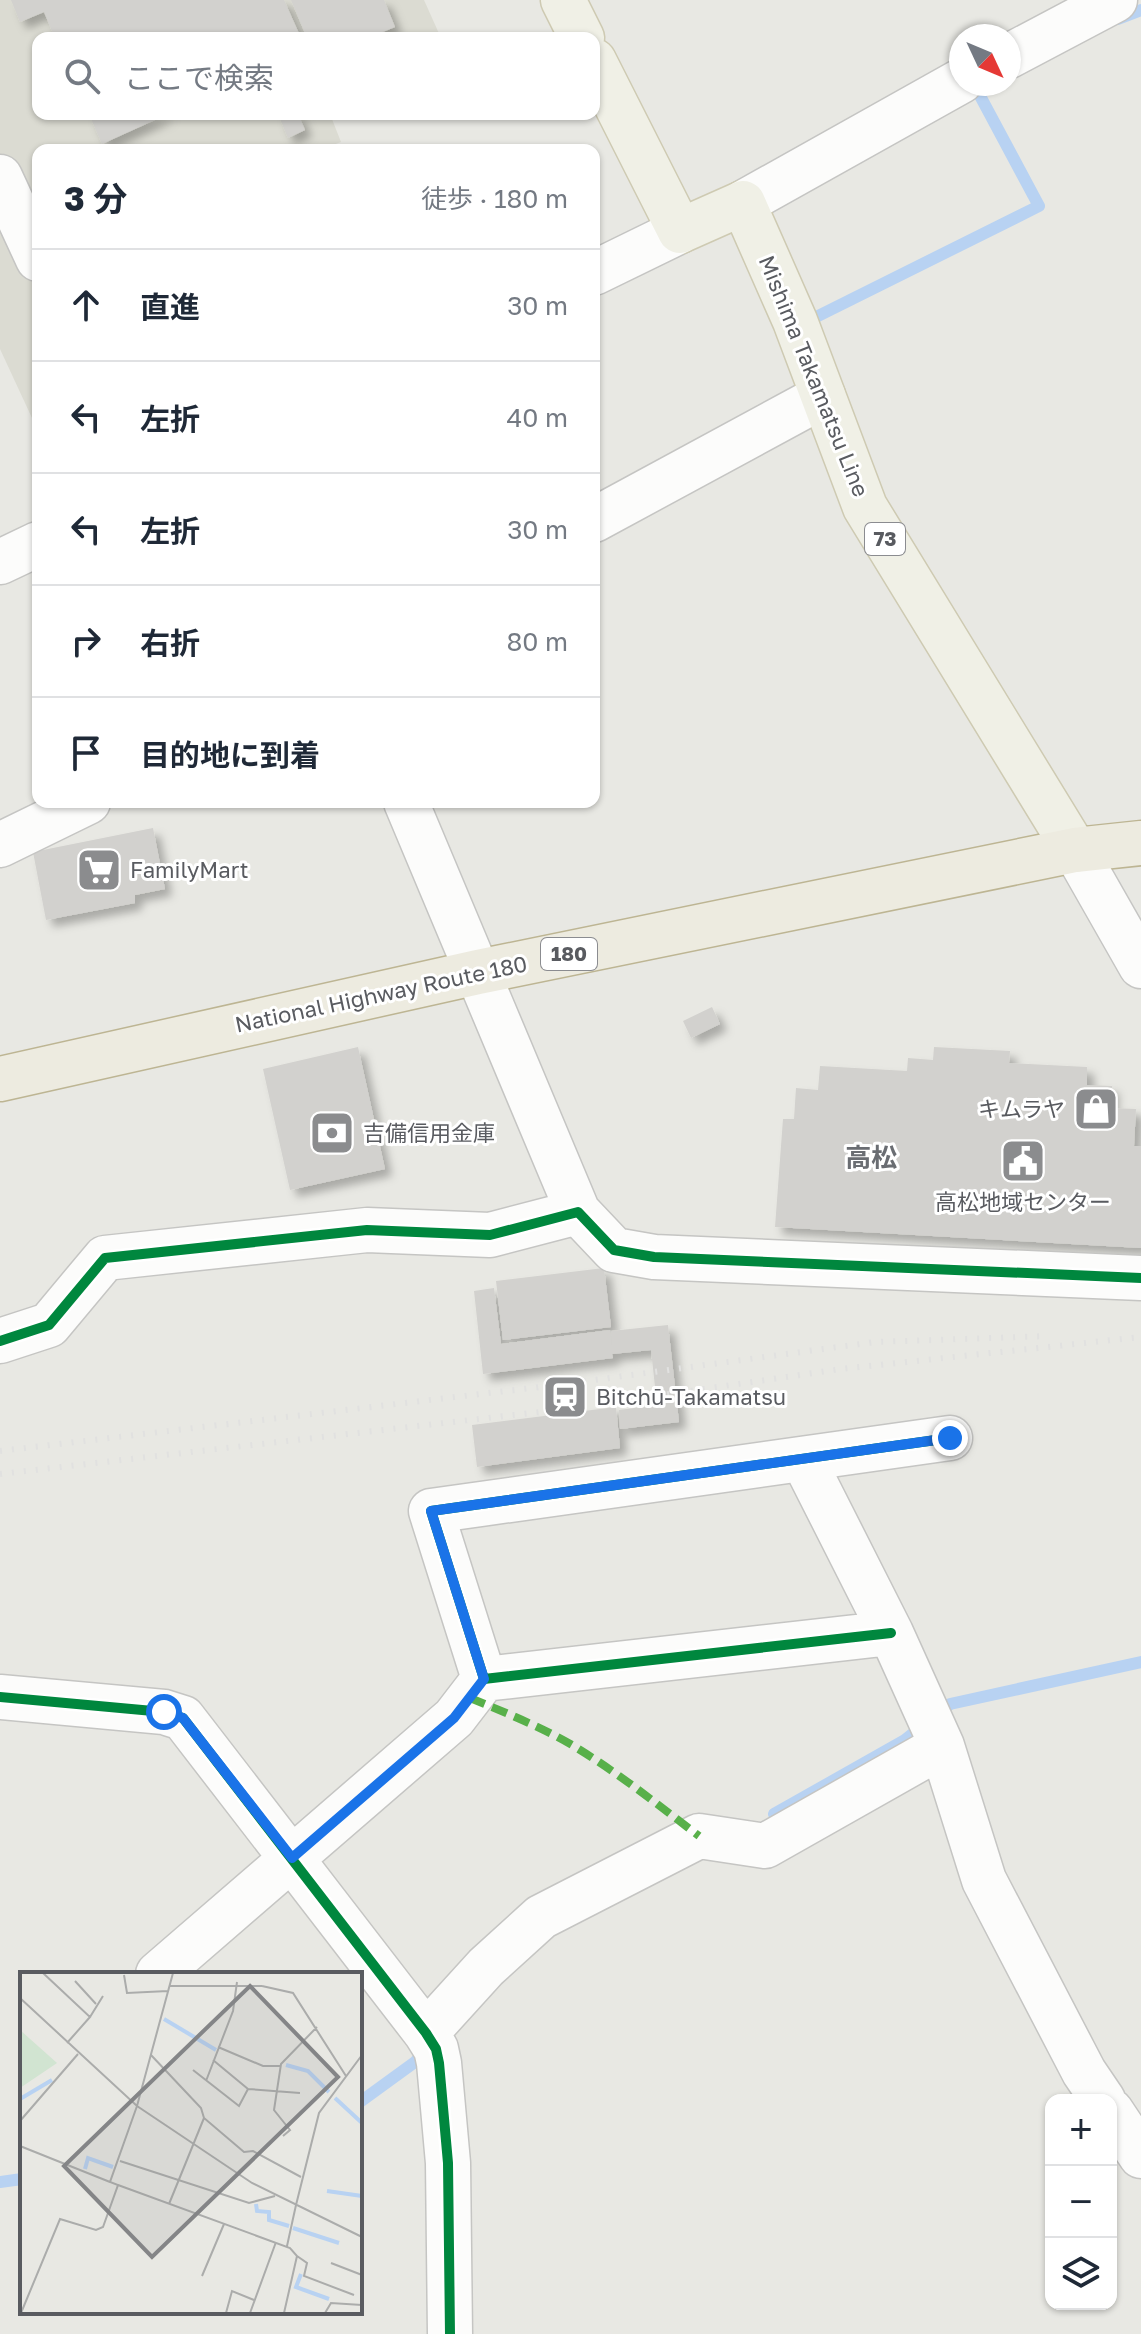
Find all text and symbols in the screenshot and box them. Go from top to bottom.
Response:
north arrow [949,24,1021,96]
search box [32,32,600,120]
icon: search [60,54,104,98]
text: ここで検索 [124,60,274,96]
text: 3 分 [64,178,127,218]
text: 徒歩 · 180 m [421,183,568,214]
street label: Mishima Takamatsu Line [754,251,875,500]
icon: ahead [64,283,108,327]
text: 直進 [140,289,200,325]
text: 30 m [507,290,568,321]
icon: left [64,395,108,439]
text: 左折 [140,401,200,437]
text: 40 m [507,402,568,433]
icon: left [64,507,108,551]
text: 左折 [140,513,200,549]
text: 30 m [507,514,568,545]
road number: 73 [865,523,905,555]
icon: right [64,619,108,663]
text: 右折 [140,625,200,661]
text: 80 m [507,626,568,657]
icon: arrive [64,731,108,775]
text: 目的地に到着 [140,737,320,773]
supermarket icon: FamilyMart [75,846,123,894]
place label: FamilyMart [130,856,249,883]
road number: 180 [541,938,597,970]
street label: National Highway Route 180 [232,949,529,1038]
shop icon: キムラヤ [1072,1085,1120,1133]
place label: キムラヤ [978,1095,1065,1122]
bank icon: 吉備信用金庫 [308,1109,356,1157]
place label: 吉備信用金庫 [363,1119,495,1146]
public building icon: 高松地域センター [999,1137,1047,1185]
district label: 高松 [845,1142,897,1173]
place label: 高松地域センター [935,1188,1111,1215]
station icon: Bitchū-Takamatsu [541,1373,589,1421]
place label: Bitchū-Takamatsu [596,1383,786,1410]
route end [932,1420,968,1456]
route start [146,1694,182,1730]
inset map [20,1972,362,2314]
map controls [1045,2094,1117,2310]
button: + [1045,2094,1117,2166]
button: − [1045,2166,1117,2238]
button: layers [1045,2238,1117,2310]

